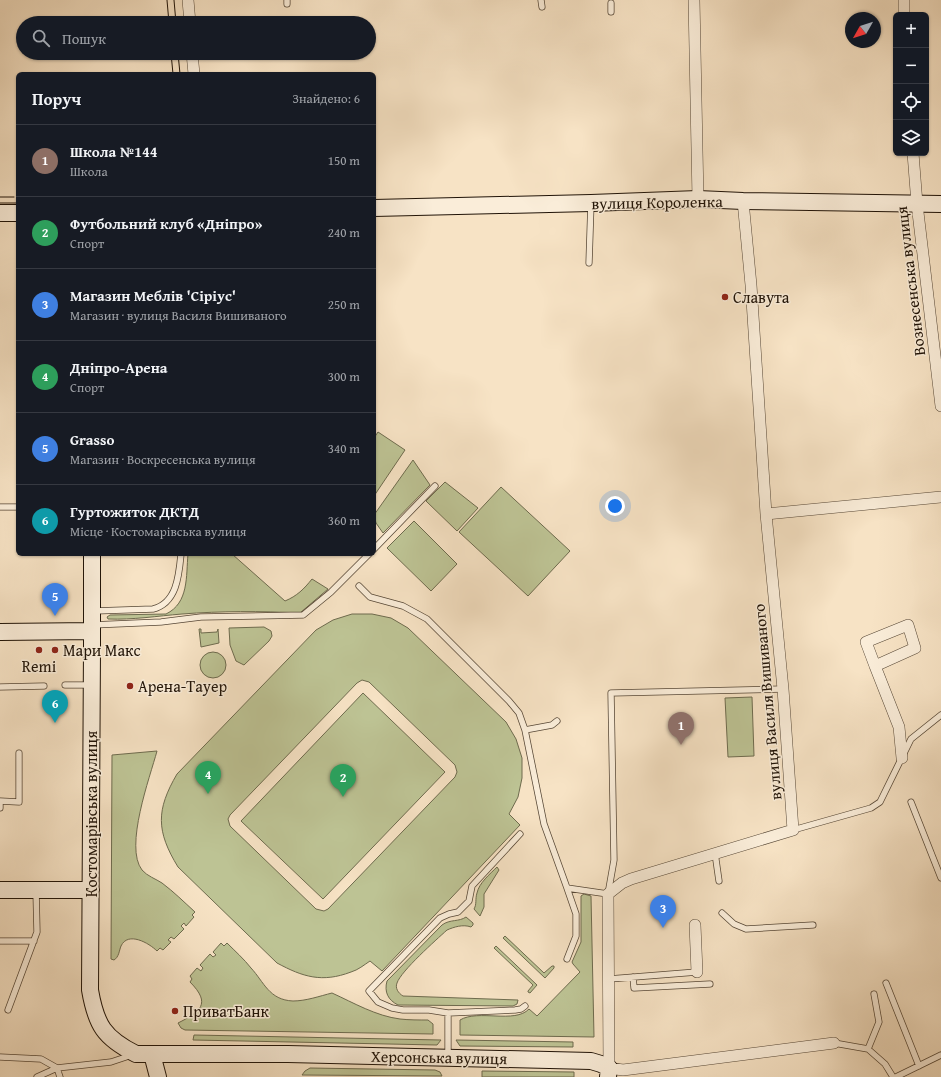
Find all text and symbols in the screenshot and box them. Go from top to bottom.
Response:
north arrow [845,12,881,48]
map controls [893,12,929,156]
button: + [893,12,929,48]
search box [16,16,376,60]
icon: search [30,27,52,49]
text: Пошук [62,28,106,49]
button: − [893,48,929,84]
button: locate [893,84,929,120]
text: Поруч [32,86,81,111]
text: Знайдено: 6 [292,89,360,108]
button: layers [893,120,929,156]
text: Школа №144 [70,141,157,162]
text: 1 [42,151,48,170]
text: 150 m [328,151,360,170]
text: Школа [70,162,108,181]
street label: вулиця Короленка [591,189,723,215]
street label: Вознесенська вулиця [889,205,931,357]
text: Футбольний клуб «Дніпро» [70,213,262,234]
text: 2 [42,223,48,242]
text: 240 m [328,223,360,242]
text: Спорт [70,234,104,253]
text: Магазин Меблів 'Сіріус' [70,285,236,306]
place label: Славута [733,285,790,309]
marker: Славута [720,292,730,302]
text: 3 [42,295,48,314]
text: 250 m [328,295,360,314]
text: Магазин · вулиця Василя Вишиваного [70,306,287,325]
text: Дніпро-Арена [70,357,168,378]
text: 4 [42,367,48,386]
text: 300 m [328,367,360,386]
text: Спорт [70,378,104,397]
text: Grasso [70,429,114,450]
text: 5 [42,439,48,458]
text: 340 m [328,439,360,458]
text: Магазин · Воскресенська вулиця [70,450,256,469]
your location [605,496,625,516]
text: Гуртожиток ДКТД [70,501,199,522]
text: 6 [42,511,48,530]
text: 360 m [328,511,360,530]
text: Місце · Костомарівська вулиця [70,522,246,541]
pin: 5 [42,583,68,616]
street label: вулиця Василя Вишиваного [746,603,788,801]
place label: Мари Макс [63,638,141,662]
marker: Remi [34,645,44,655]
marker: Мари Макс [50,645,60,655]
place label: Remi [22,654,57,678]
place label: Арена-Тауер [138,674,227,698]
marker: Арена-Тауер [125,681,135,691]
pin: 6 [42,690,68,723]
pin: 1 [668,712,694,745]
street label: Костомарівська вулиця [79,731,103,897]
pin: 4 [195,761,221,794]
pin: 2 [330,764,356,797]
pin: 3 [650,895,676,928]
place label: ПриватБанк [183,999,270,1023]
marker: ПриватБанк [170,1006,180,1016]
street label: Херсонська вулиця [371,1044,507,1070]

